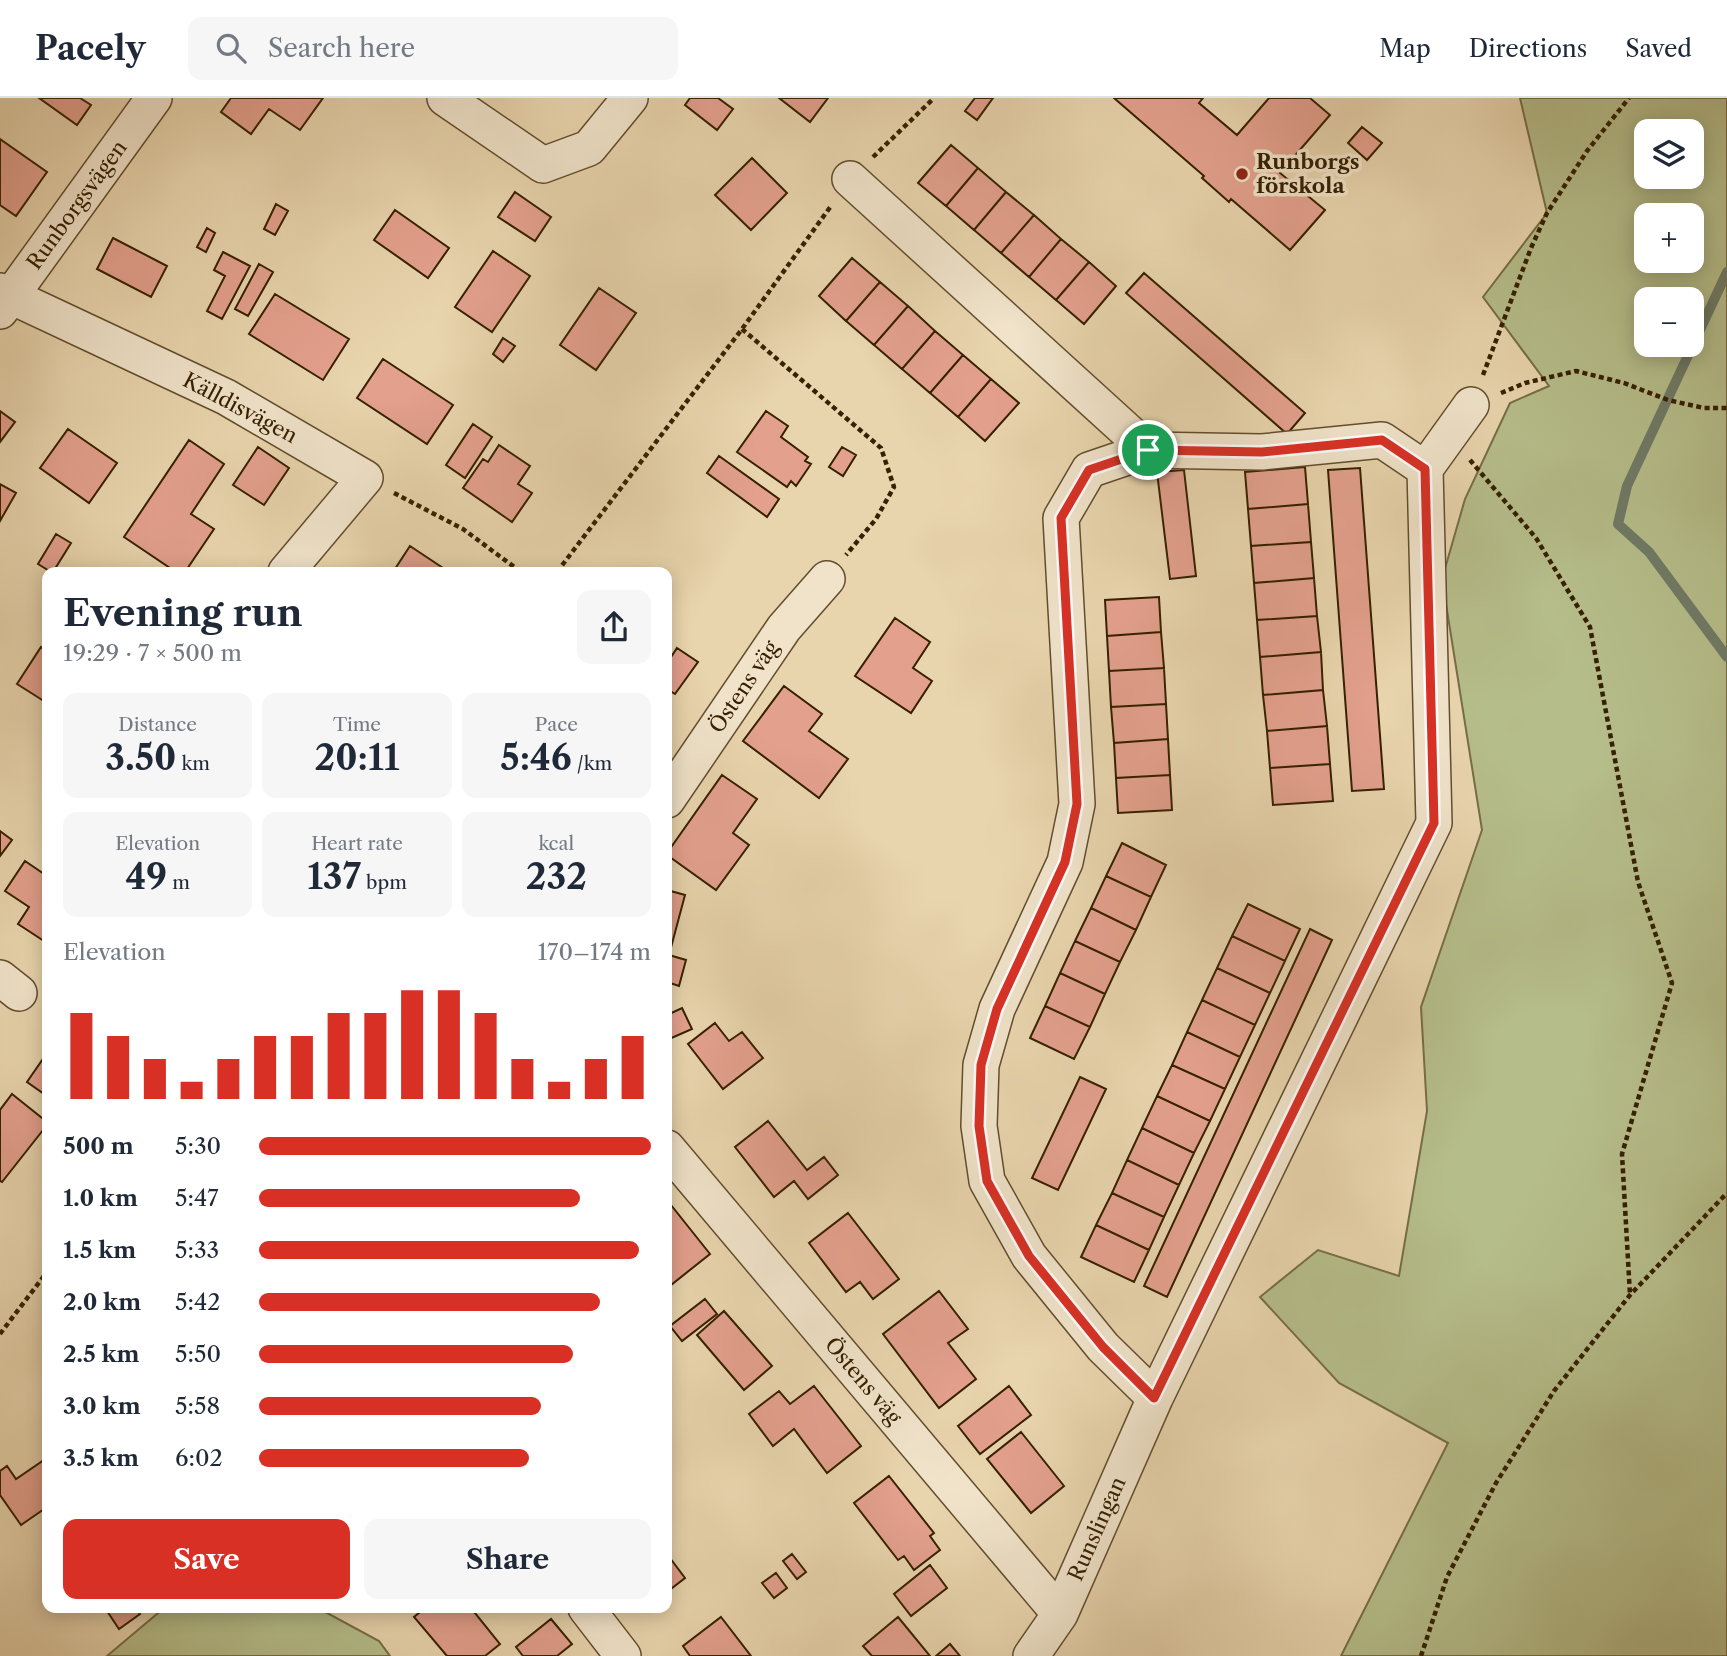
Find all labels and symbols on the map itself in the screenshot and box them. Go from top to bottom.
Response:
street label: Runborgsvägen [21,135,132,274]
place label: Runborgs förskola [1256,149,1359,198]
marker: Runborgs förskola [1234,166,1250,182]
street label: Källdisvägen [179,367,302,448]
pin [1118,420,1178,480]
street label: Östens väg [704,635,784,738]
street label: Östens väg [820,1332,908,1430]
street label: Runslingan [1062,1473,1131,1585]

